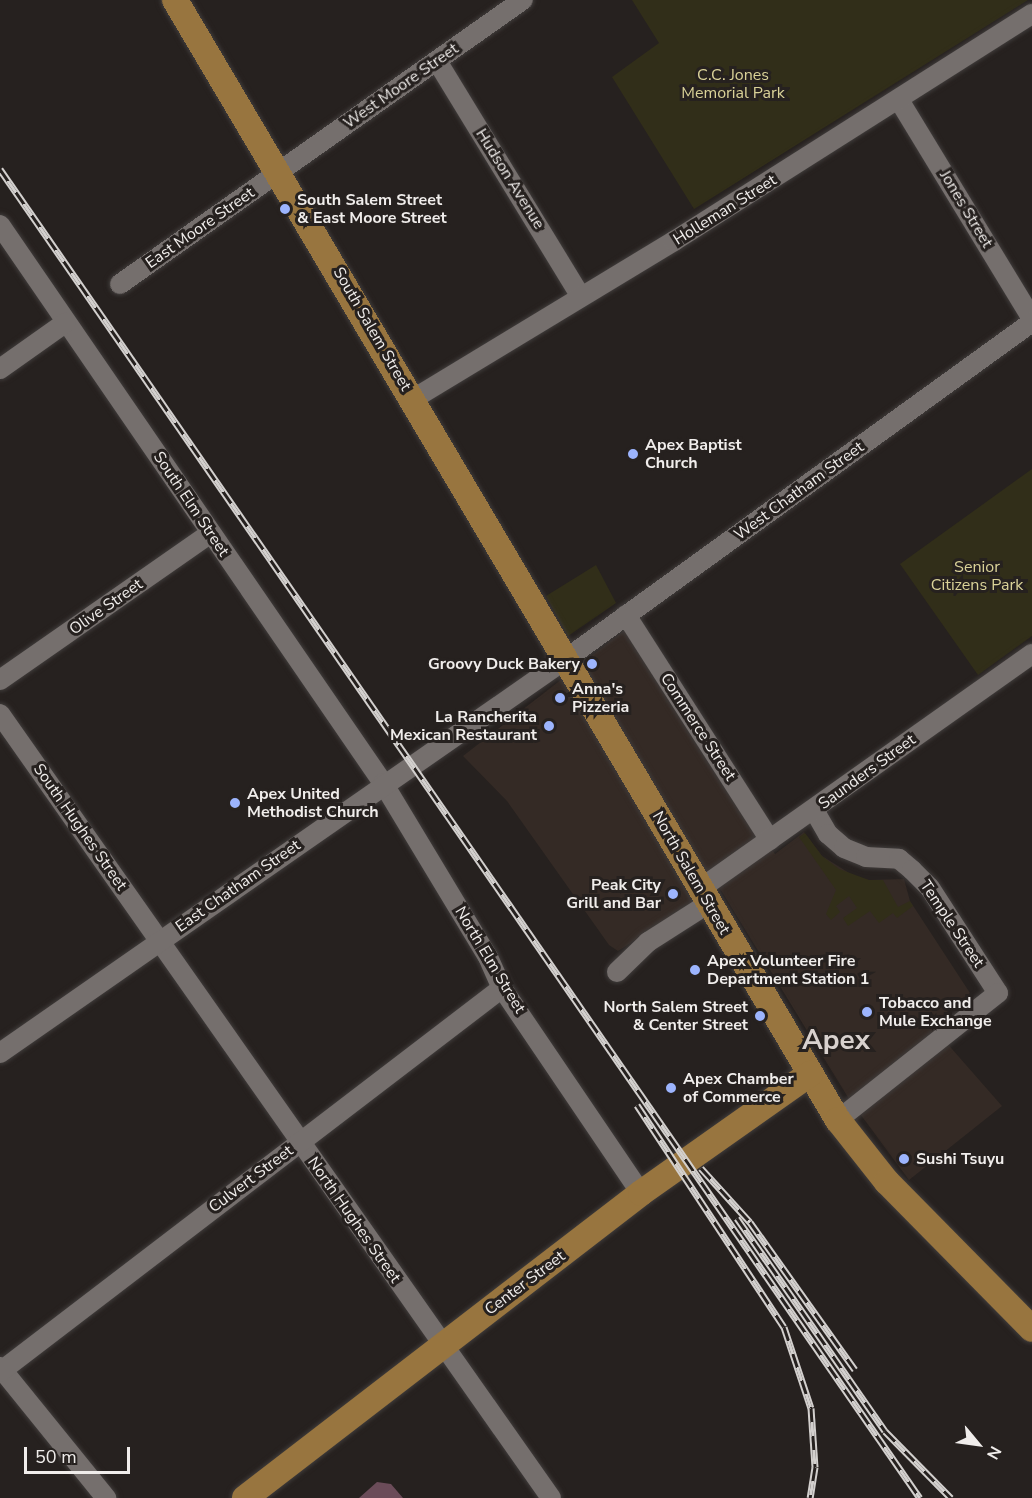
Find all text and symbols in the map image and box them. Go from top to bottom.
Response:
street label: West Moore Street [340,39,462,133]
park label: C.C. Jones Memorial Park [681,65,785,103]
street label: Hudson Avenue [471,125,549,233]
street label: Jones Street [935,167,997,251]
street label: Holleman Street [670,171,780,249]
street label: East Moore Street [142,183,258,273]
place label: South Salem Street & East Moore Street [297,190,447,228]
marker: South Salem Street & East Moore Street [278,202,292,216]
street label: South Salem Street [329,264,415,394]
place label: Apex Baptist Church [645,435,742,473]
street label: West Chatham Street [730,438,868,544]
marker: Apex Baptist Church [626,447,640,461]
street label: South Elm Street [149,448,233,560]
park label: Senior Citizens Park [931,557,1023,595]
street label: Olive Street [66,575,146,639]
place label: Groovy Duck Bakery [428,654,580,674]
marker: Groovy Duck Bakery [585,657,599,671]
street label: Commerce Street [656,670,740,784]
place label: Anna's Pizzeria [572,679,629,717]
marker: Anna's Pizzeria [553,691,567,705]
place label: La Rancherita Mexican Restaurant [390,707,537,745]
marker: La Rancherita Mexican Restaurant [542,719,556,733]
street label: Saunders Street [815,730,919,814]
street label: South Hughes Street [29,760,131,894]
place label: Apex United Methodist Church [247,784,379,822]
marker: Apex United Methodist Church [228,796,242,810]
street label: North Salem Street [648,808,734,938]
street label: East Chatham Street [172,836,304,936]
place label: Peak City Grill and Bar [566,875,661,913]
street label: Temple Street [916,877,988,971]
marker: Peak City Grill and Bar [666,887,680,901]
street label: North Elm Street [451,903,529,1017]
place label: Apex Volunteer Fire Department Station 1 [707,951,869,989]
marker: Apex Volunteer Fire Department Station 1 [688,963,702,977]
place label: Tobacco and Mule Exchange [879,993,992,1031]
place label: North Salem Street & Center Street [604,997,748,1035]
marker: Tobacco and Mule Exchange [860,1005,874,1019]
marker: North Salem Street & Center Street [753,1009,767,1023]
district label: Apex [802,1023,870,1057]
place label: Apex Chamber of Commerce [683,1069,794,1107]
marker: Apex Chamber of Commerce [664,1081,678,1095]
street label: Culvert Street [205,1141,297,1217]
place label: Sushi Tsuyu [916,1149,1004,1169]
marker: Sushi Tsuyu [897,1152,911,1166]
street label: North Hughes Street [303,1153,405,1287]
street label: Center Street [481,1247,569,1319]
north arrow [948,1414,1008,1474]
scale bar [27,1435,134,1473]
text: N [981,1442,1006,1463]
text: 50 m [35,1445,77,1469]

